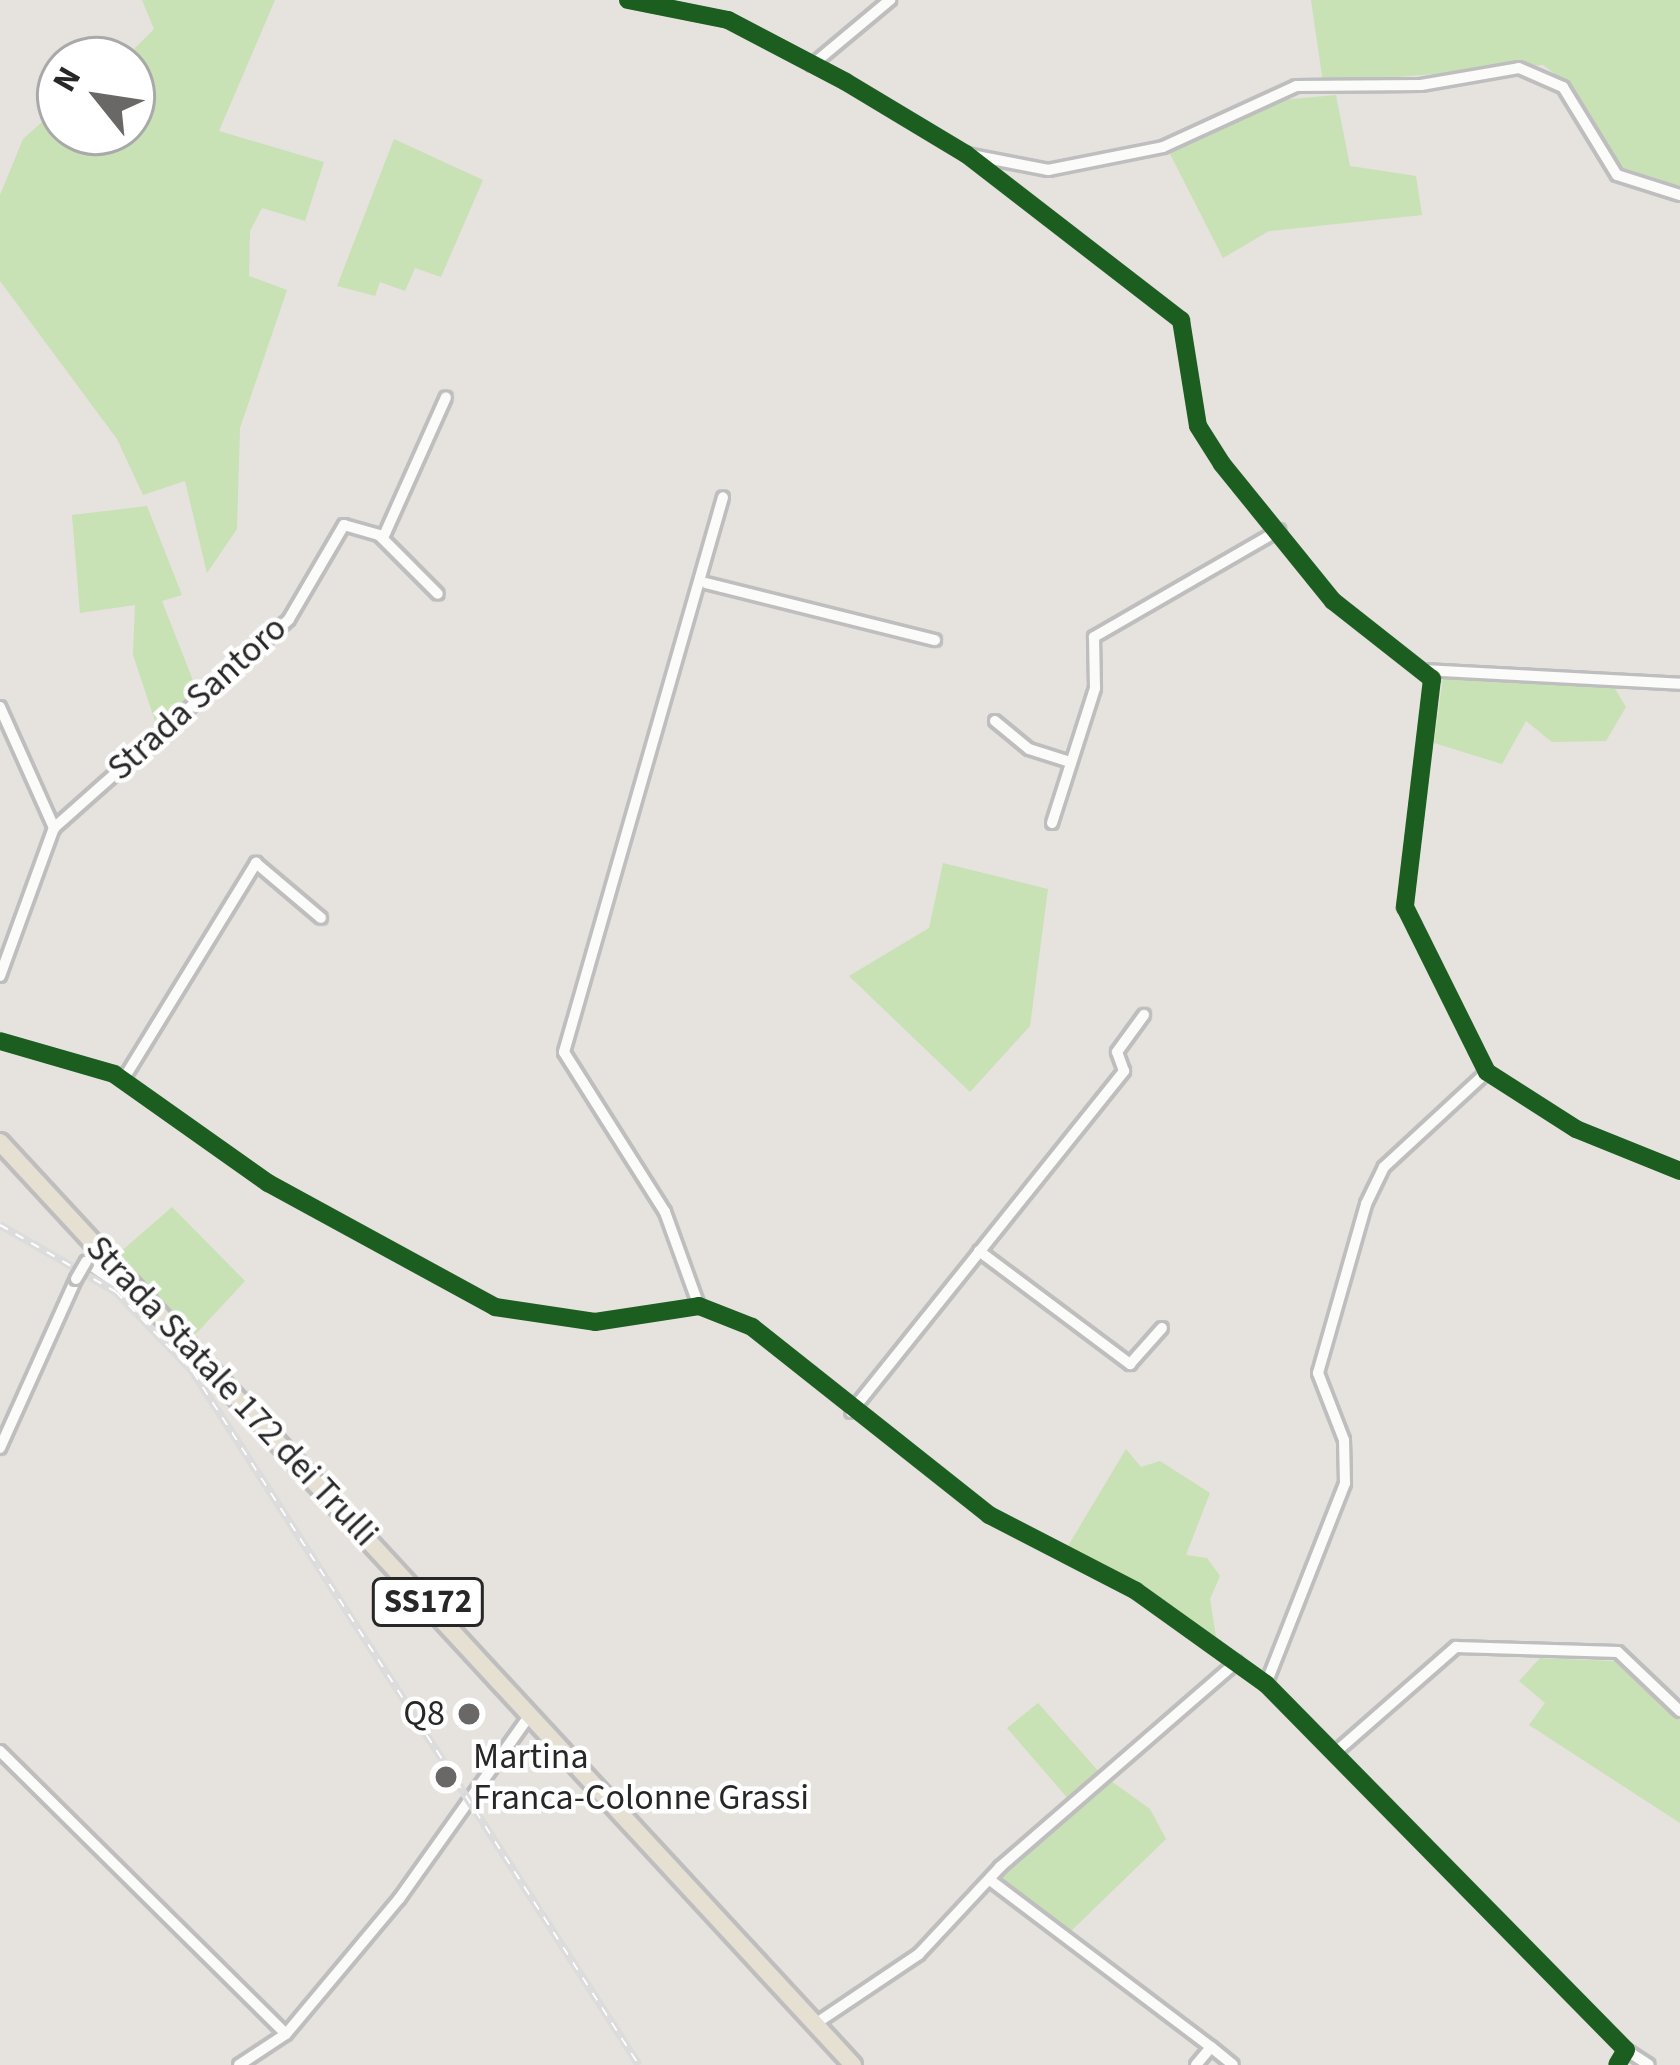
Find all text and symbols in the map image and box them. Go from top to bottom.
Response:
north arrow [36,36,156,156]
text: N [41,58,93,101]
street label: Strada Santoro [99,606,295,790]
street label: Strada Statale 172 dei Trulli [77,1227,387,1555]
road number: SS172 [371,1575,485,1629]
place label: Q8 [403,1692,445,1736]
marker: Q8 [456,1701,482,1727]
place label: Martina Franca-Colonne Grassi [473,1734,809,1819]
marker: Martina Franca-Colonne Grassi [430,1761,462,1793]

